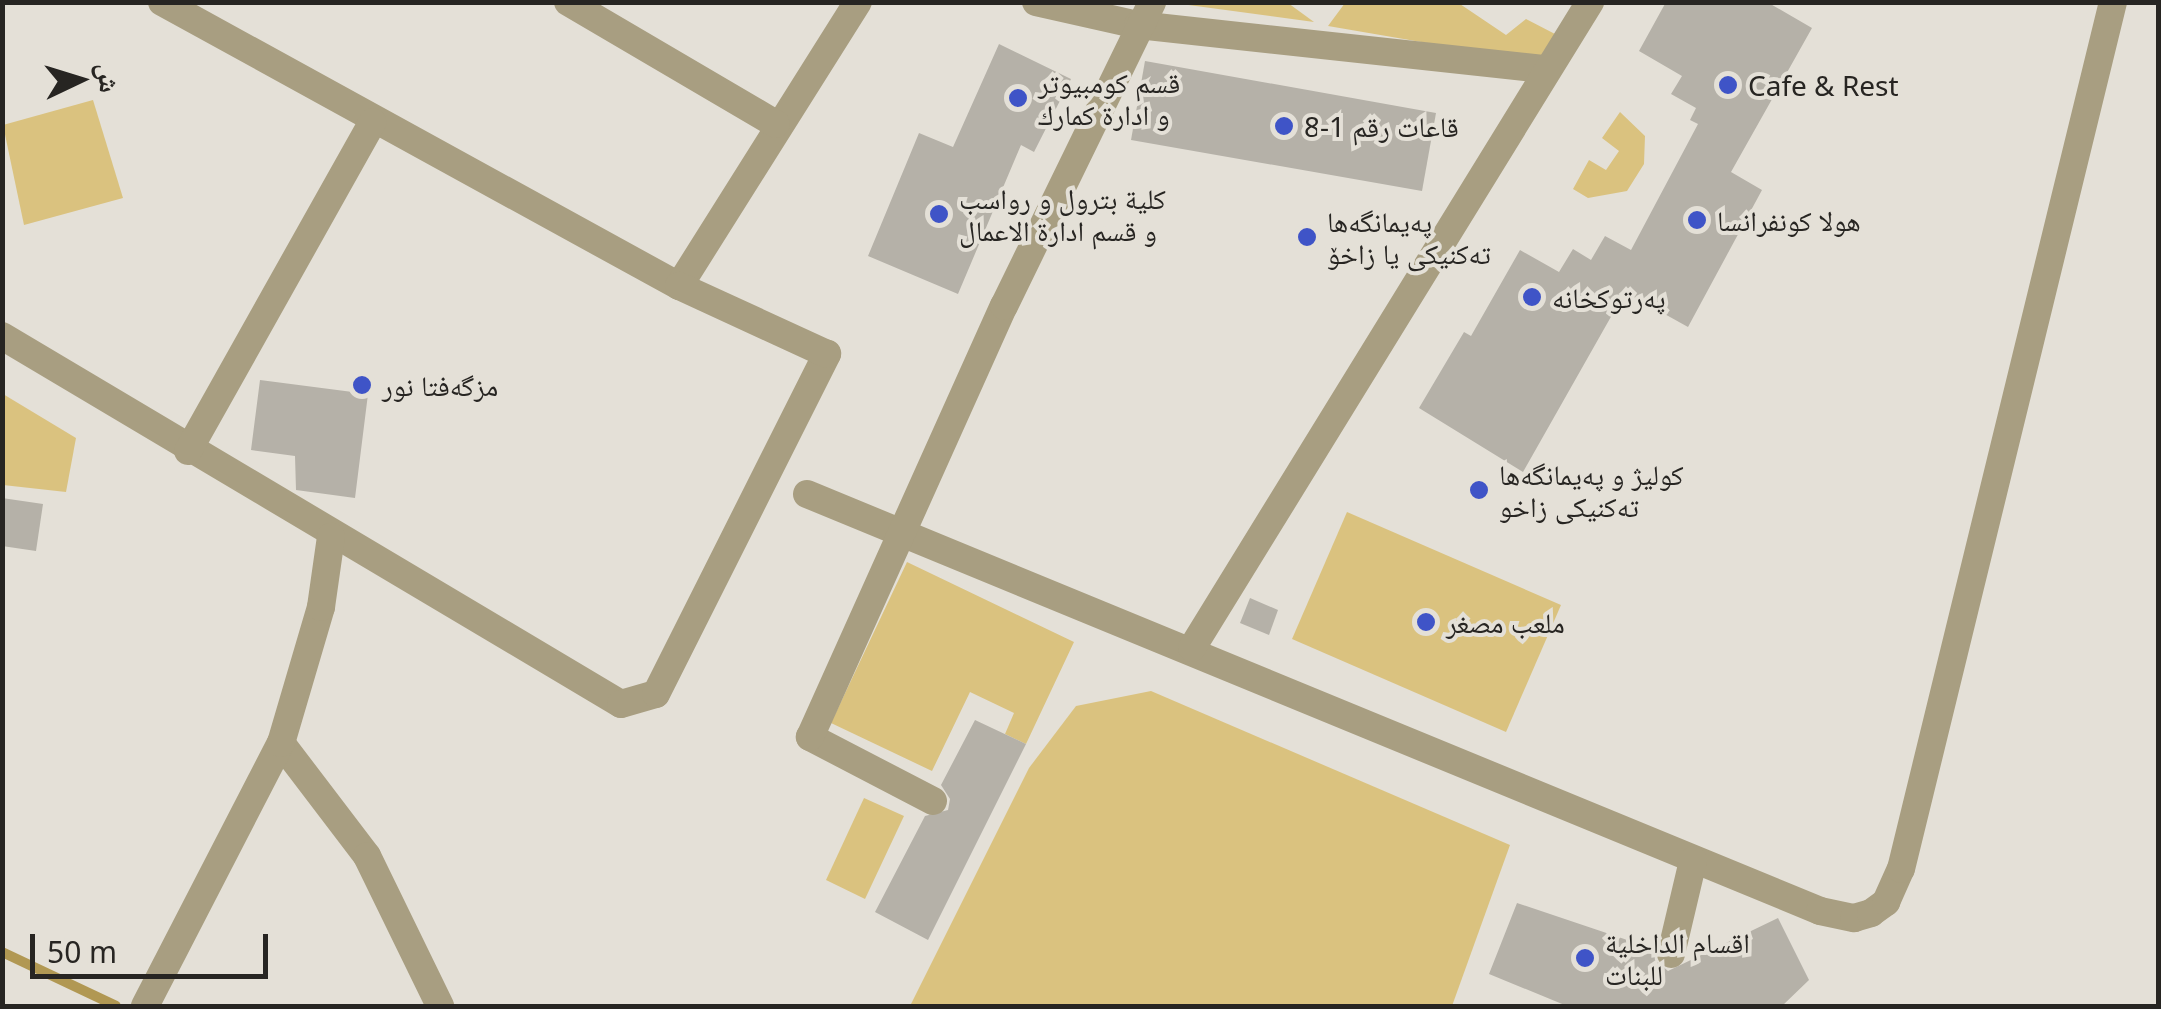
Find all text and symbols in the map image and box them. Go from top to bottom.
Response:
north arrow [30,30,130,130]
text: ش [90,62,130,94]
place label: قسم کومبیوتر و ادارة كمارك [1038,65,1180,131]
place label: Cafe & Rest [1748,68,1899,102]
marker: Cafe & Rest [1717,74,1739,96]
marker: قسم کومبیوتر و ادارة كمارك [1007,87,1029,109]
place label: قاعات رقم 1-8 [1304,109,1459,143]
marker: قاعات رقم 1-8 [1273,115,1295,137]
place label: كلية بترول و رواسب و قسم ادارة الاعمال [959,181,1166,247]
marker: كلية بترول و رواسب و قسم ادارة الاعمال [928,203,950,225]
place label: هولا كونفرانسا [1717,203,1861,237]
place label: پەیمانگەها تەکنیکی یا زاخۆ [1327,204,1491,270]
marker: هولا كونفرانسا [1686,209,1708,231]
marker: پەیمانگەها تەکنیکی یا زاخۆ [1296,226,1318,248]
place label: په‌رتوكخانه‌ [1552,280,1665,314]
marker: په‌رتوكخانه‌ [1521,286,1543,308]
place label: مزگەفتا نور [382,368,498,402]
marker: مزگەفتا نور [351,374,373,396]
place label: كوليژ و په‌يمانگه‌ها ته‌كنيكى زاخو [1499,457,1684,523]
marker: كوليژ و په‌يمانگه‌ها ته‌كنيكى زاخو [1468,479,1490,501]
place label: ملعب مصغر [1446,605,1565,639]
marker: ملعب مصغر [1415,611,1437,633]
scale bar [35,914,272,976]
place label: اقسام الداخلیة للبنات [1605,925,1750,991]
text: 50 m [47,931,117,972]
marker: اقسام الداخلیة للبنات [1574,947,1596,969]

